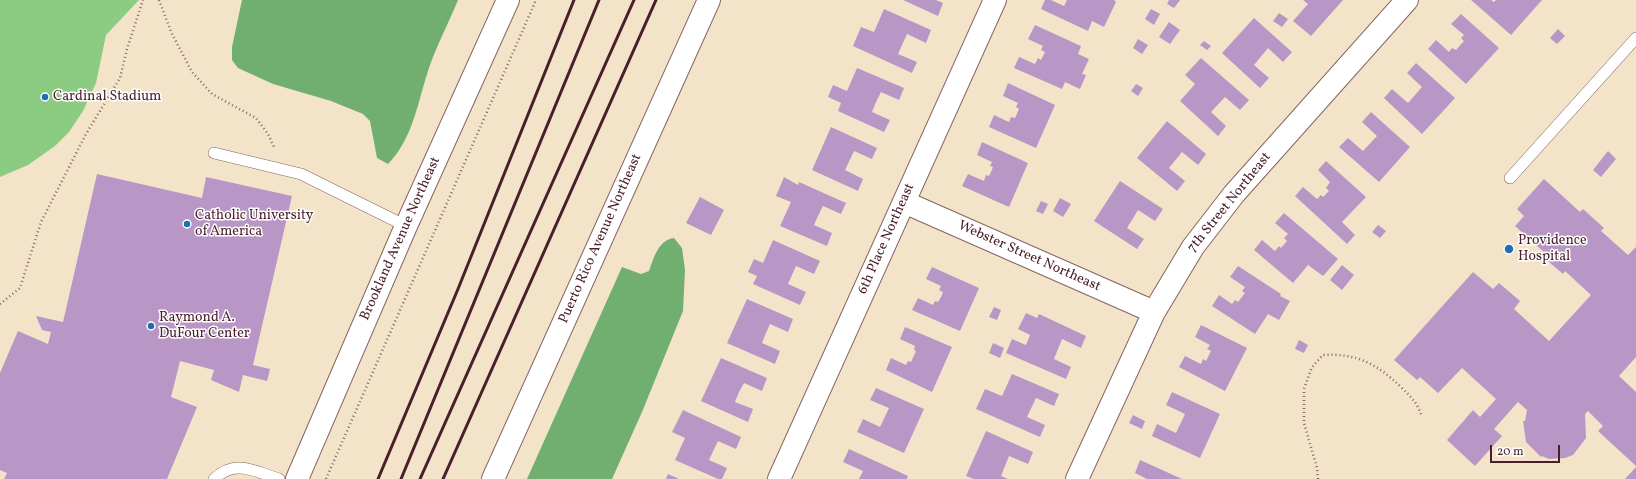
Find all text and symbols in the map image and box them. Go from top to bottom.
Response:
place label: Cardinal Stadium [53,89,161,105]
marker: Cardinal Stadium [40,92,50,102]
street label: 7th Street Northeast [1185,150,1275,256]
street label: Puerto Rico Avenue Northeast [556,152,646,326]
street label: Brookland Avenue Northeast [357,155,445,323]
street label: 6th Place Northeast [855,181,919,297]
place label: Catholic University of America [195,208,313,240]
street label: Webster Street Northeast [955,218,1103,296]
marker: Catholic University of America [182,219,192,229]
place label: Providence Hospital [1518,233,1587,266]
marker: Providence Hospital [1503,243,1515,255]
place label: Raymond A. DuFour Center [159,310,250,342]
marker: Raymond A. DuFour Center [146,321,156,331]
scale bar [1492,437,1562,463]
text: 20 m [1497,444,1524,460]

